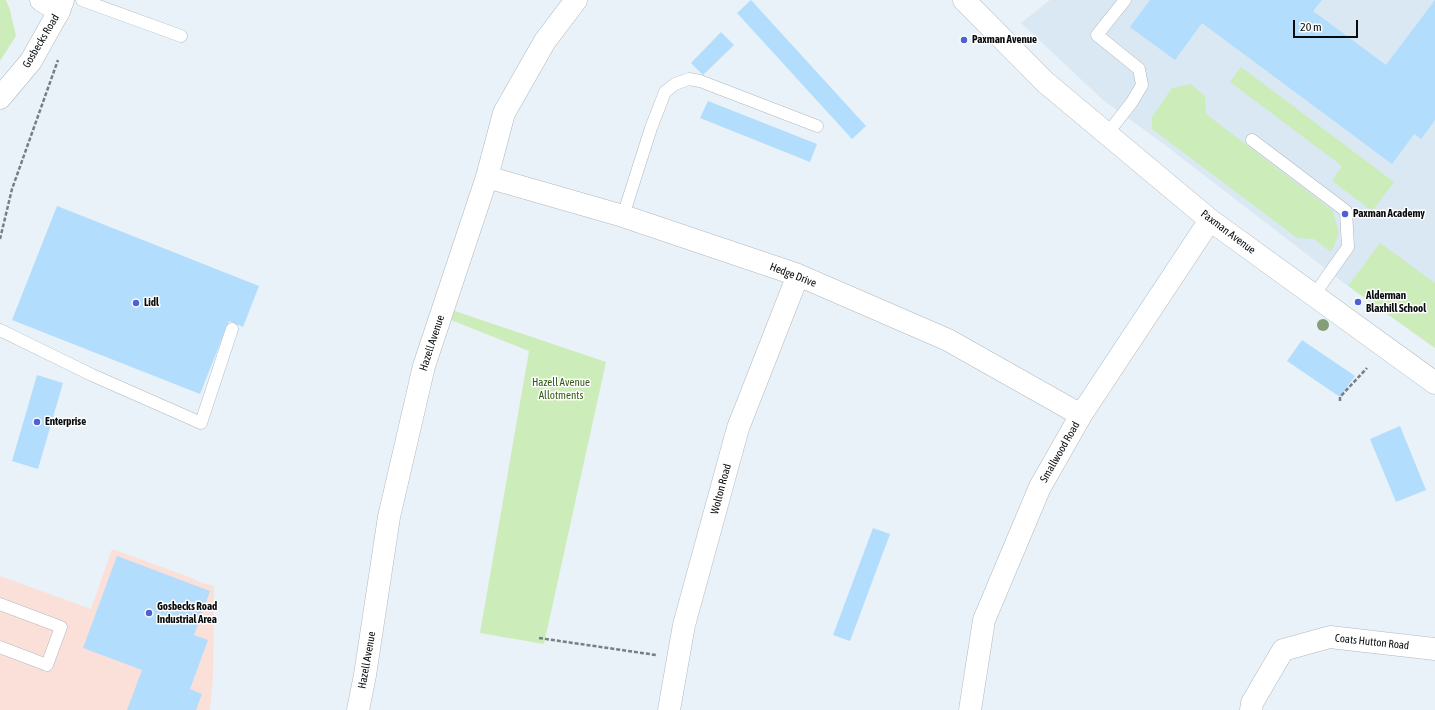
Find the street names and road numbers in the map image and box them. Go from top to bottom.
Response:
street label: Gosbecks Road [20,12,62,70]
street label: Paxman Avenue [1198,207,1258,257]
street label: Hedge Drive [768,260,818,290]
street label: Hazell Avenue [417,313,447,373]
street label: Smallwood Road [1037,419,1083,485]
street label: Wolton Road [708,462,734,516]
street label: Hazell Avenue [355,630,379,690]
street label: Coats Hutton Road [1334,632,1410,652]

